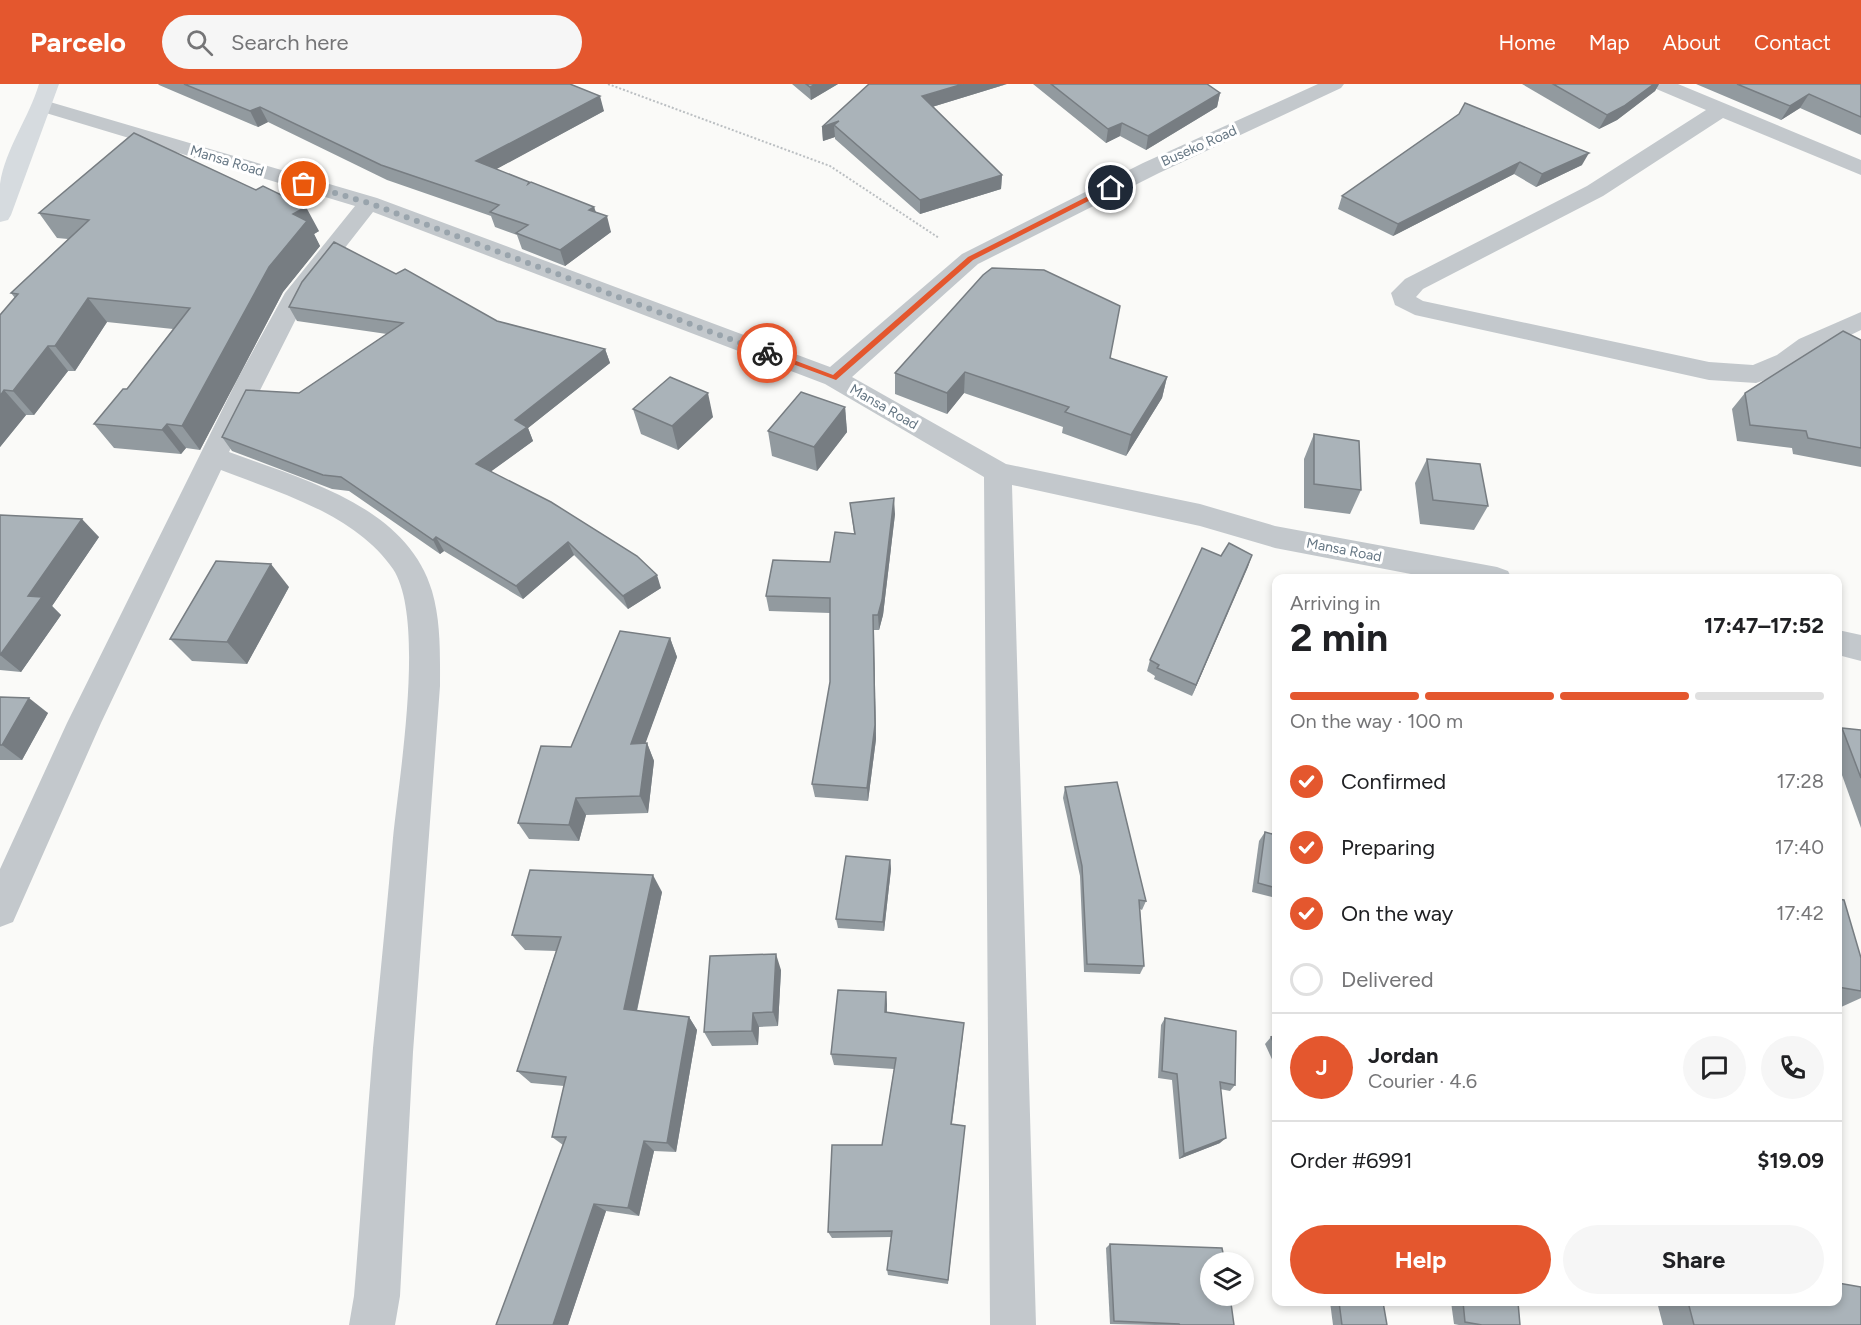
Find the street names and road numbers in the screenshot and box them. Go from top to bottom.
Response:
street label: Buseko Road [1159,122,1239,170]
street label: Mansa Road [188,142,266,180]
street label: Mansa Road [847,381,921,433]
street label: Mansa Road [1305,534,1383,566]

